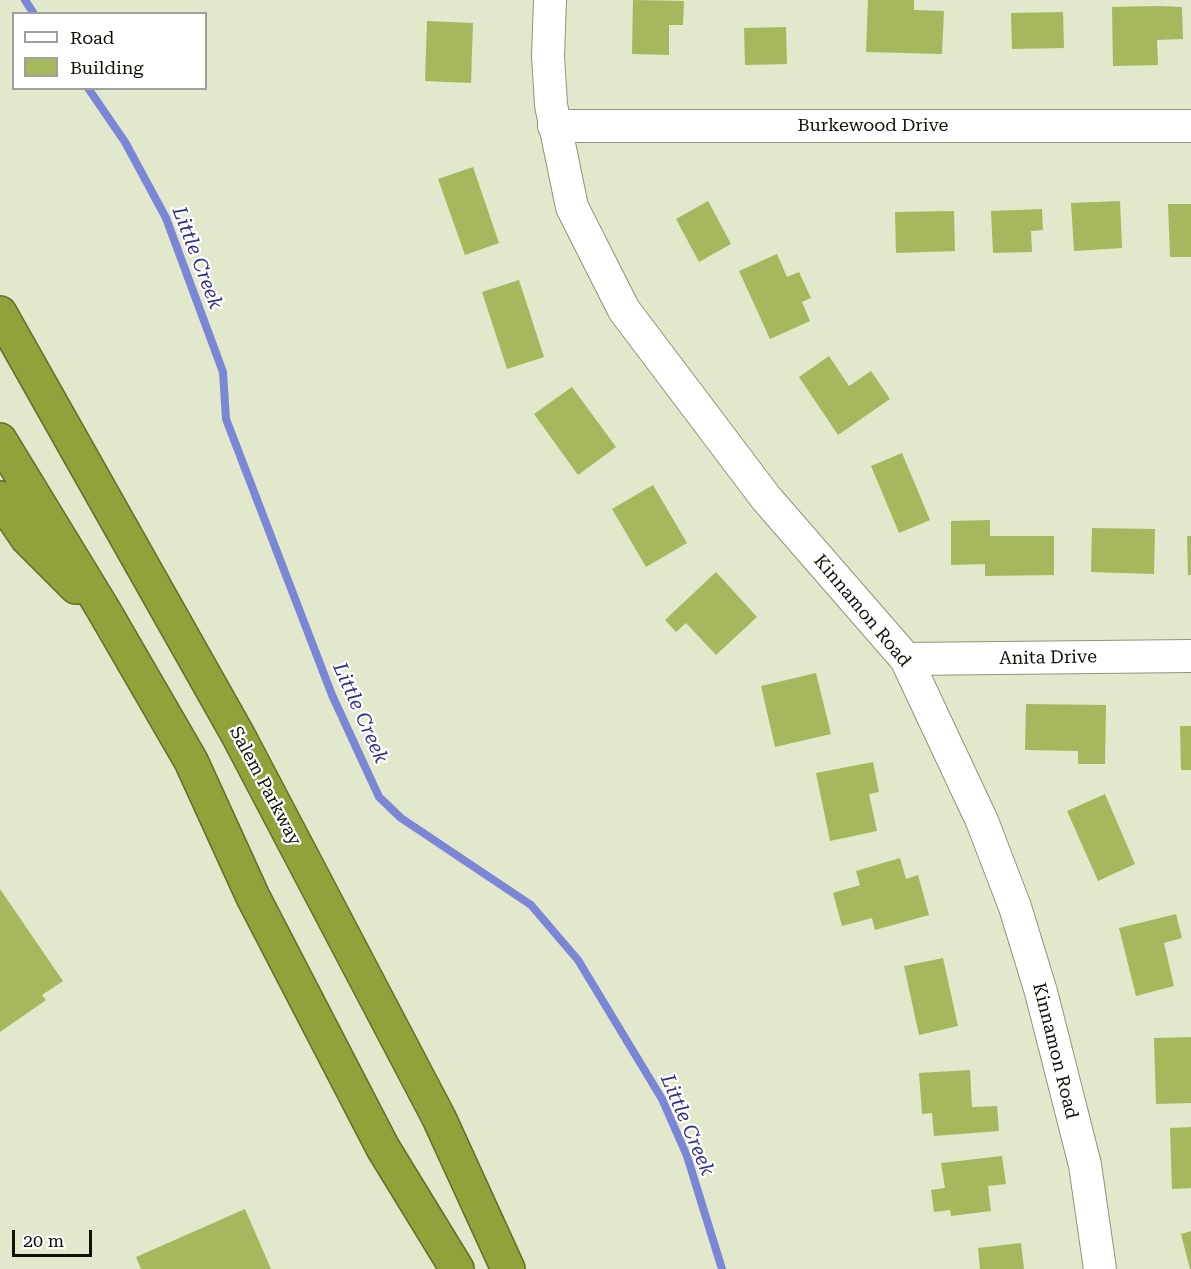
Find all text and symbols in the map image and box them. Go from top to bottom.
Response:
legend [12,12,207,90]
text: Road [70,27,114,48]
text: Building [70,57,144,78]
street label: Burkewood Drive [798,115,948,137]
water label: Little Creek [166,203,228,313]
street label: Kinnamon Road [809,551,915,671]
street label: Anita Drive [999,646,1097,670]
water label: Little Creek [327,659,393,767]
street label: Salem Parkway [225,723,305,849]
street label: Kinnamon Road [1028,981,1082,1121]
water label: Little Creek [655,1071,719,1179]
scale bar [15,1218,94,1256]
text: 20 m [23,1230,64,1251]

